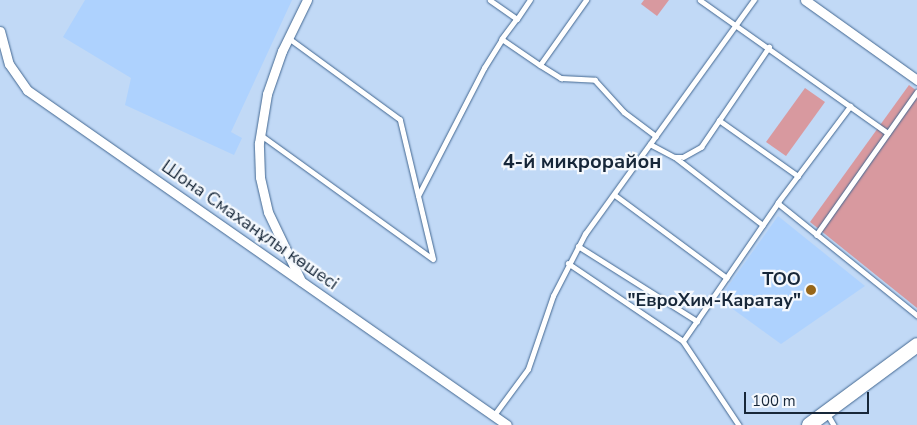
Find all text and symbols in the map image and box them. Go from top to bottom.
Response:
district label: 4-й микрорайон [503,149,661,173]
street label: Шона Смаханұлы көшесі [157,156,343,294]
place label: ТОО "ЕвроХим-Каратау" [627,269,801,312]
marker: ТОО "ЕвроХим-Каратау" [805,284,817,296]
scale bar [747,382,872,414]
text: 100 m [752,391,796,411]

